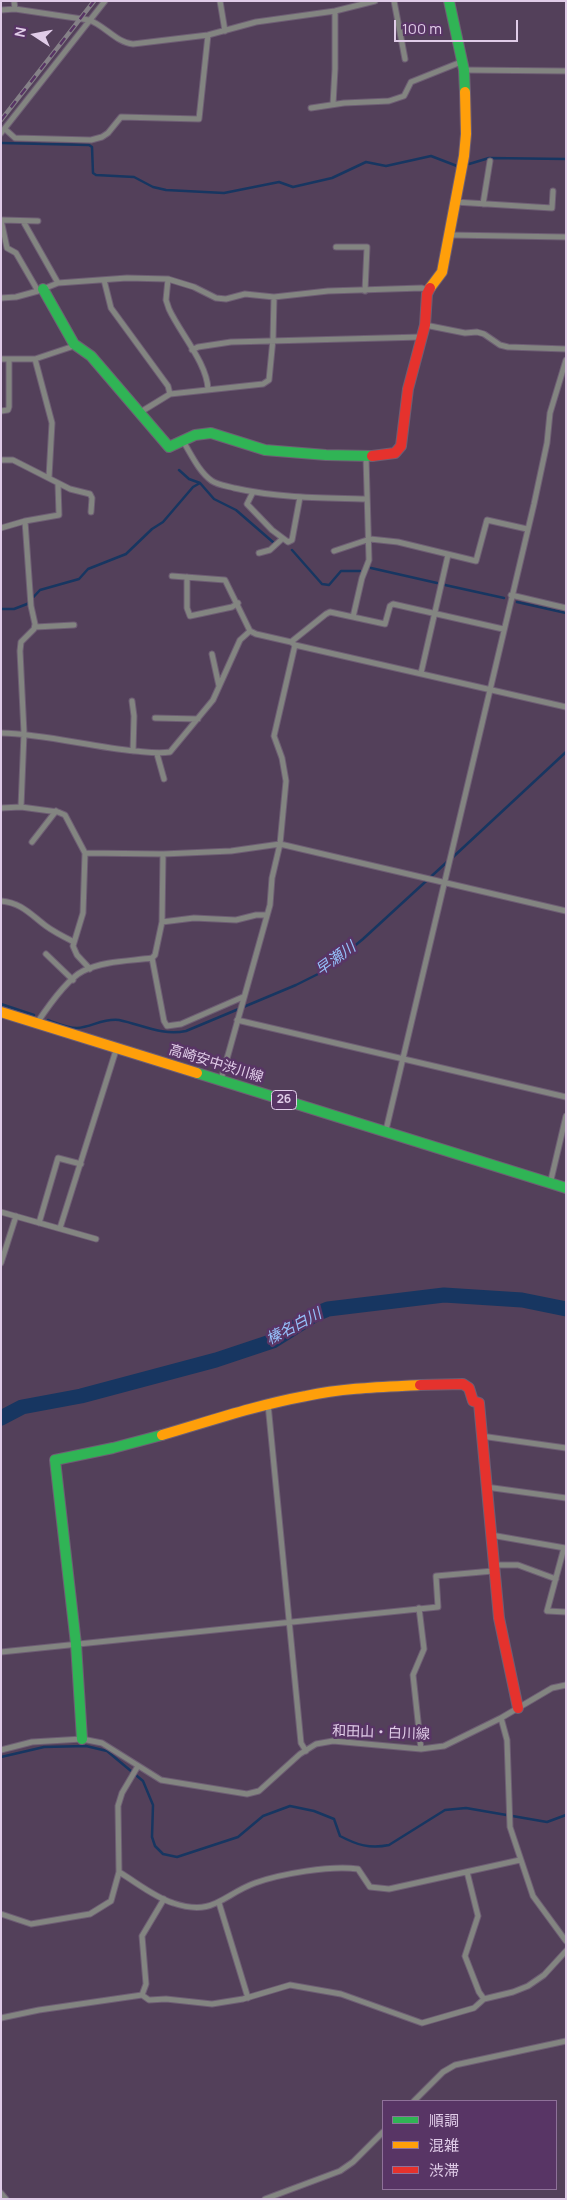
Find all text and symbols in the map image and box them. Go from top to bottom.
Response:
north arrow [10,10,60,60]
scale bar [397,10,521,42]
text: 100 m [402,18,442,39]
text: N [9,25,30,39]
water label: 早瀬川 [313,938,359,980]
street label: 高崎安中渋川線 [167,1042,265,1086]
road number: 26 [272,1090,296,1110]
water label: 榛名白川 [263,1305,325,1349]
street label: 和田山・白川線 [332,1723,430,1743]
legend [382,2100,557,2190]
text: 順調 [429,2110,459,2131]
text: 混雑 [429,2135,459,2156]
text: 渋滞 [429,2160,459,2181]

